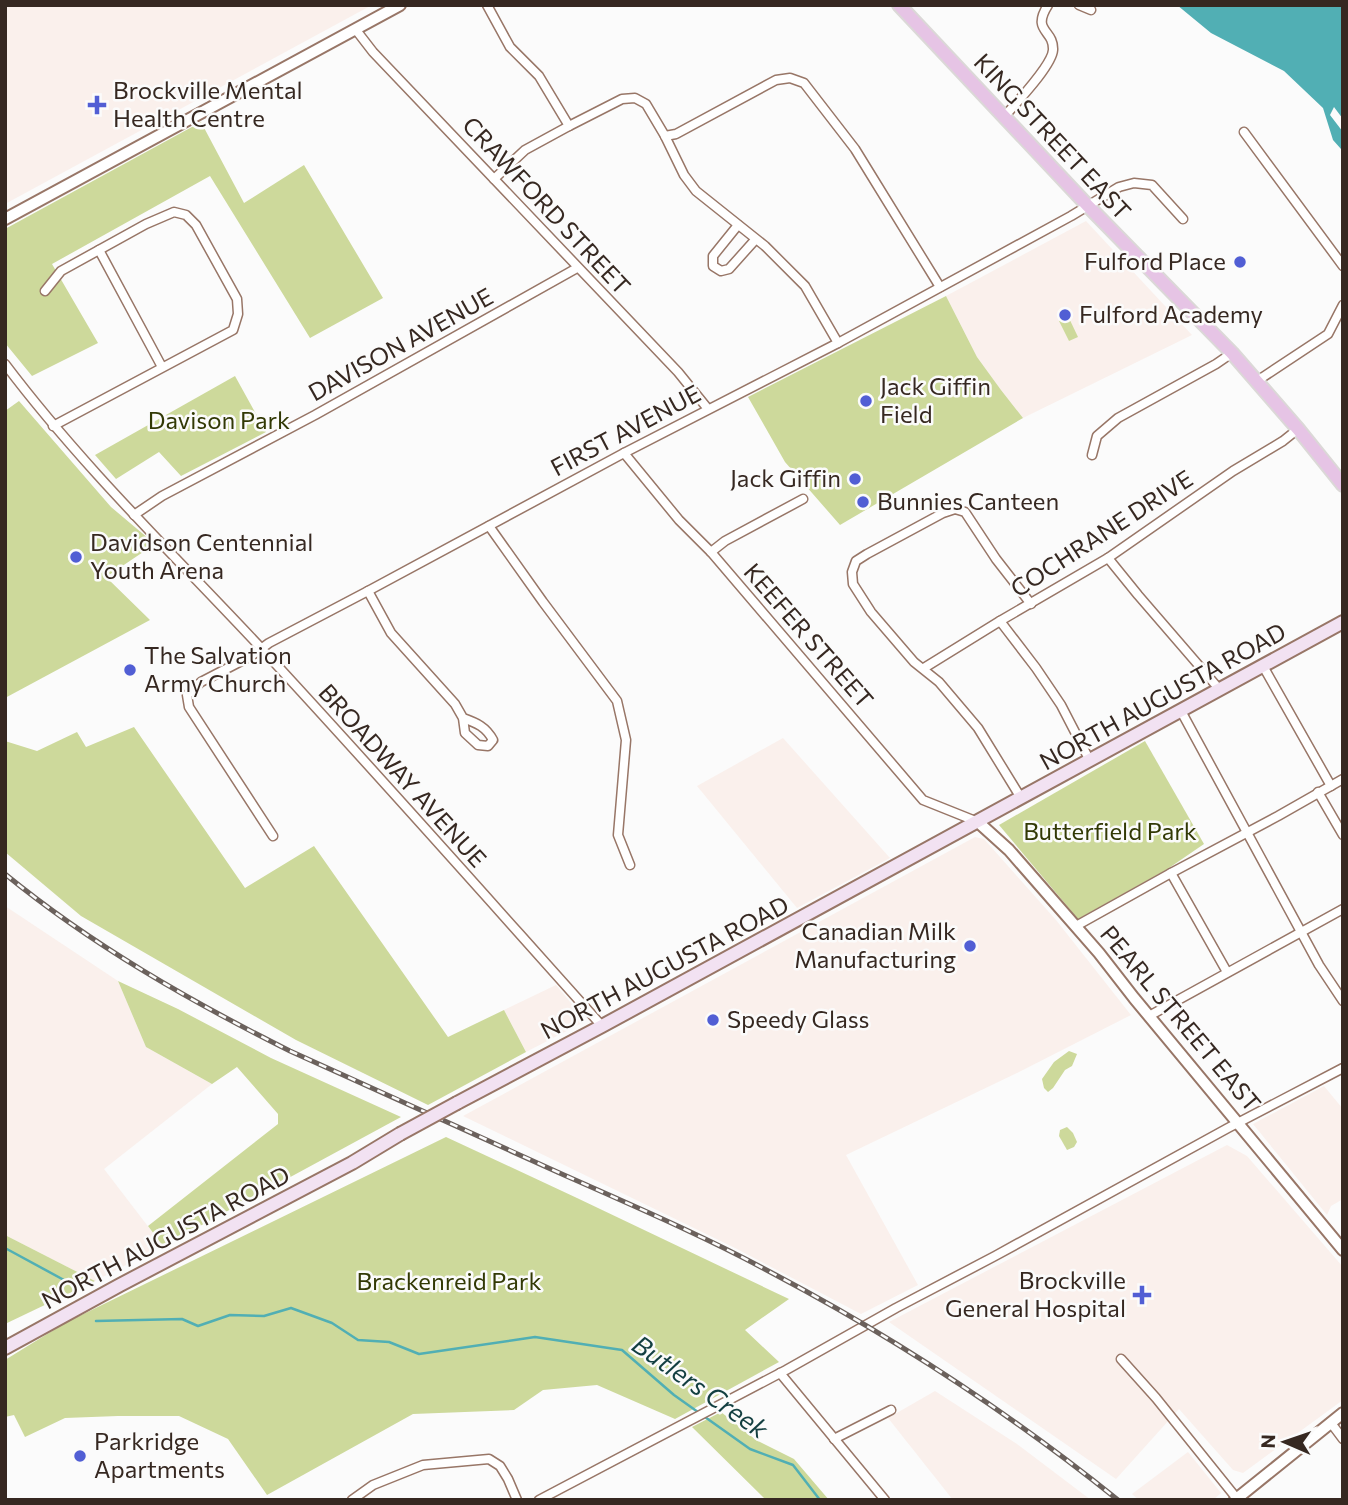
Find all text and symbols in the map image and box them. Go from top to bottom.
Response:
street label: KING STREET EAST [969,47,1138,225]
place label: Brockville Mental Health Centre [113,75,303,132]
marker: Brockville Mental Health Centre [87,95,107,115]
street label: CRAWFORD STREET [457,110,637,300]
place label: Fulford Place [1084,246,1226,275]
marker: Fulford Place [1232,254,1248,270]
street label: DAVISON AVENUE [303,281,498,406]
place label: Fulford Academy [1079,299,1263,328]
marker: Fulford Academy [1057,307,1073,323]
place label: Jack Giffin Field [880,371,991,428]
street label: FIRST AVENUE [545,378,705,481]
marker: Jack Giffin Field [858,393,874,409]
park label: Davison Park [148,405,290,434]
place label: Jack Giffin [730,463,841,492]
street label: COCHRANE DRIVE [1005,463,1198,602]
marker: Jack Giffin [847,471,863,487]
place label: Bunnies Canteen [877,486,1059,515]
marker: Bunnies Canteen [855,494,871,510]
place label: Davidson Centennial Youth Arena [90,527,313,584]
marker: Davidson Centennial Youth Arena [68,549,84,565]
street label: KEEFER STREET [738,557,880,713]
street label: NORTH AUGUSTA ROAD [1034,616,1290,775]
place label: The Salvation Army Church [144,640,292,697]
marker: The Salvation Army Church [122,662,138,678]
street label: BROADWAY AVENUE [313,677,493,873]
park label: Butterfield Park [1023,816,1197,845]
street label: NORTH AUGUSTA ROAD [535,889,793,1044]
place label: Canadian Milk Manufacturing [794,916,956,973]
street label: PEARL STREET EAST [1095,919,1267,1117]
marker: Canadian Milk Manufacturing [962,938,978,954]
place label: Speedy Glass [727,1004,870,1033]
marker: Speedy Glass [705,1012,721,1028]
street label: NORTH AUGUSTA ROAD [36,1159,294,1314]
place label: Brockville General Hospital [945,1265,1126,1322]
park label: Brackenreid Park [357,1266,541,1295]
marker: Brockville General Hospital [1132,1285,1152,1305]
water label: Butlers Creek [627,1328,775,1444]
north arrow [1250,1407,1320,1477]
place label: Parkridge Apartments [94,1426,225,1483]
text: N [1256,1434,1279,1449]
marker: Parkridge Apartments [72,1448,88,1464]

